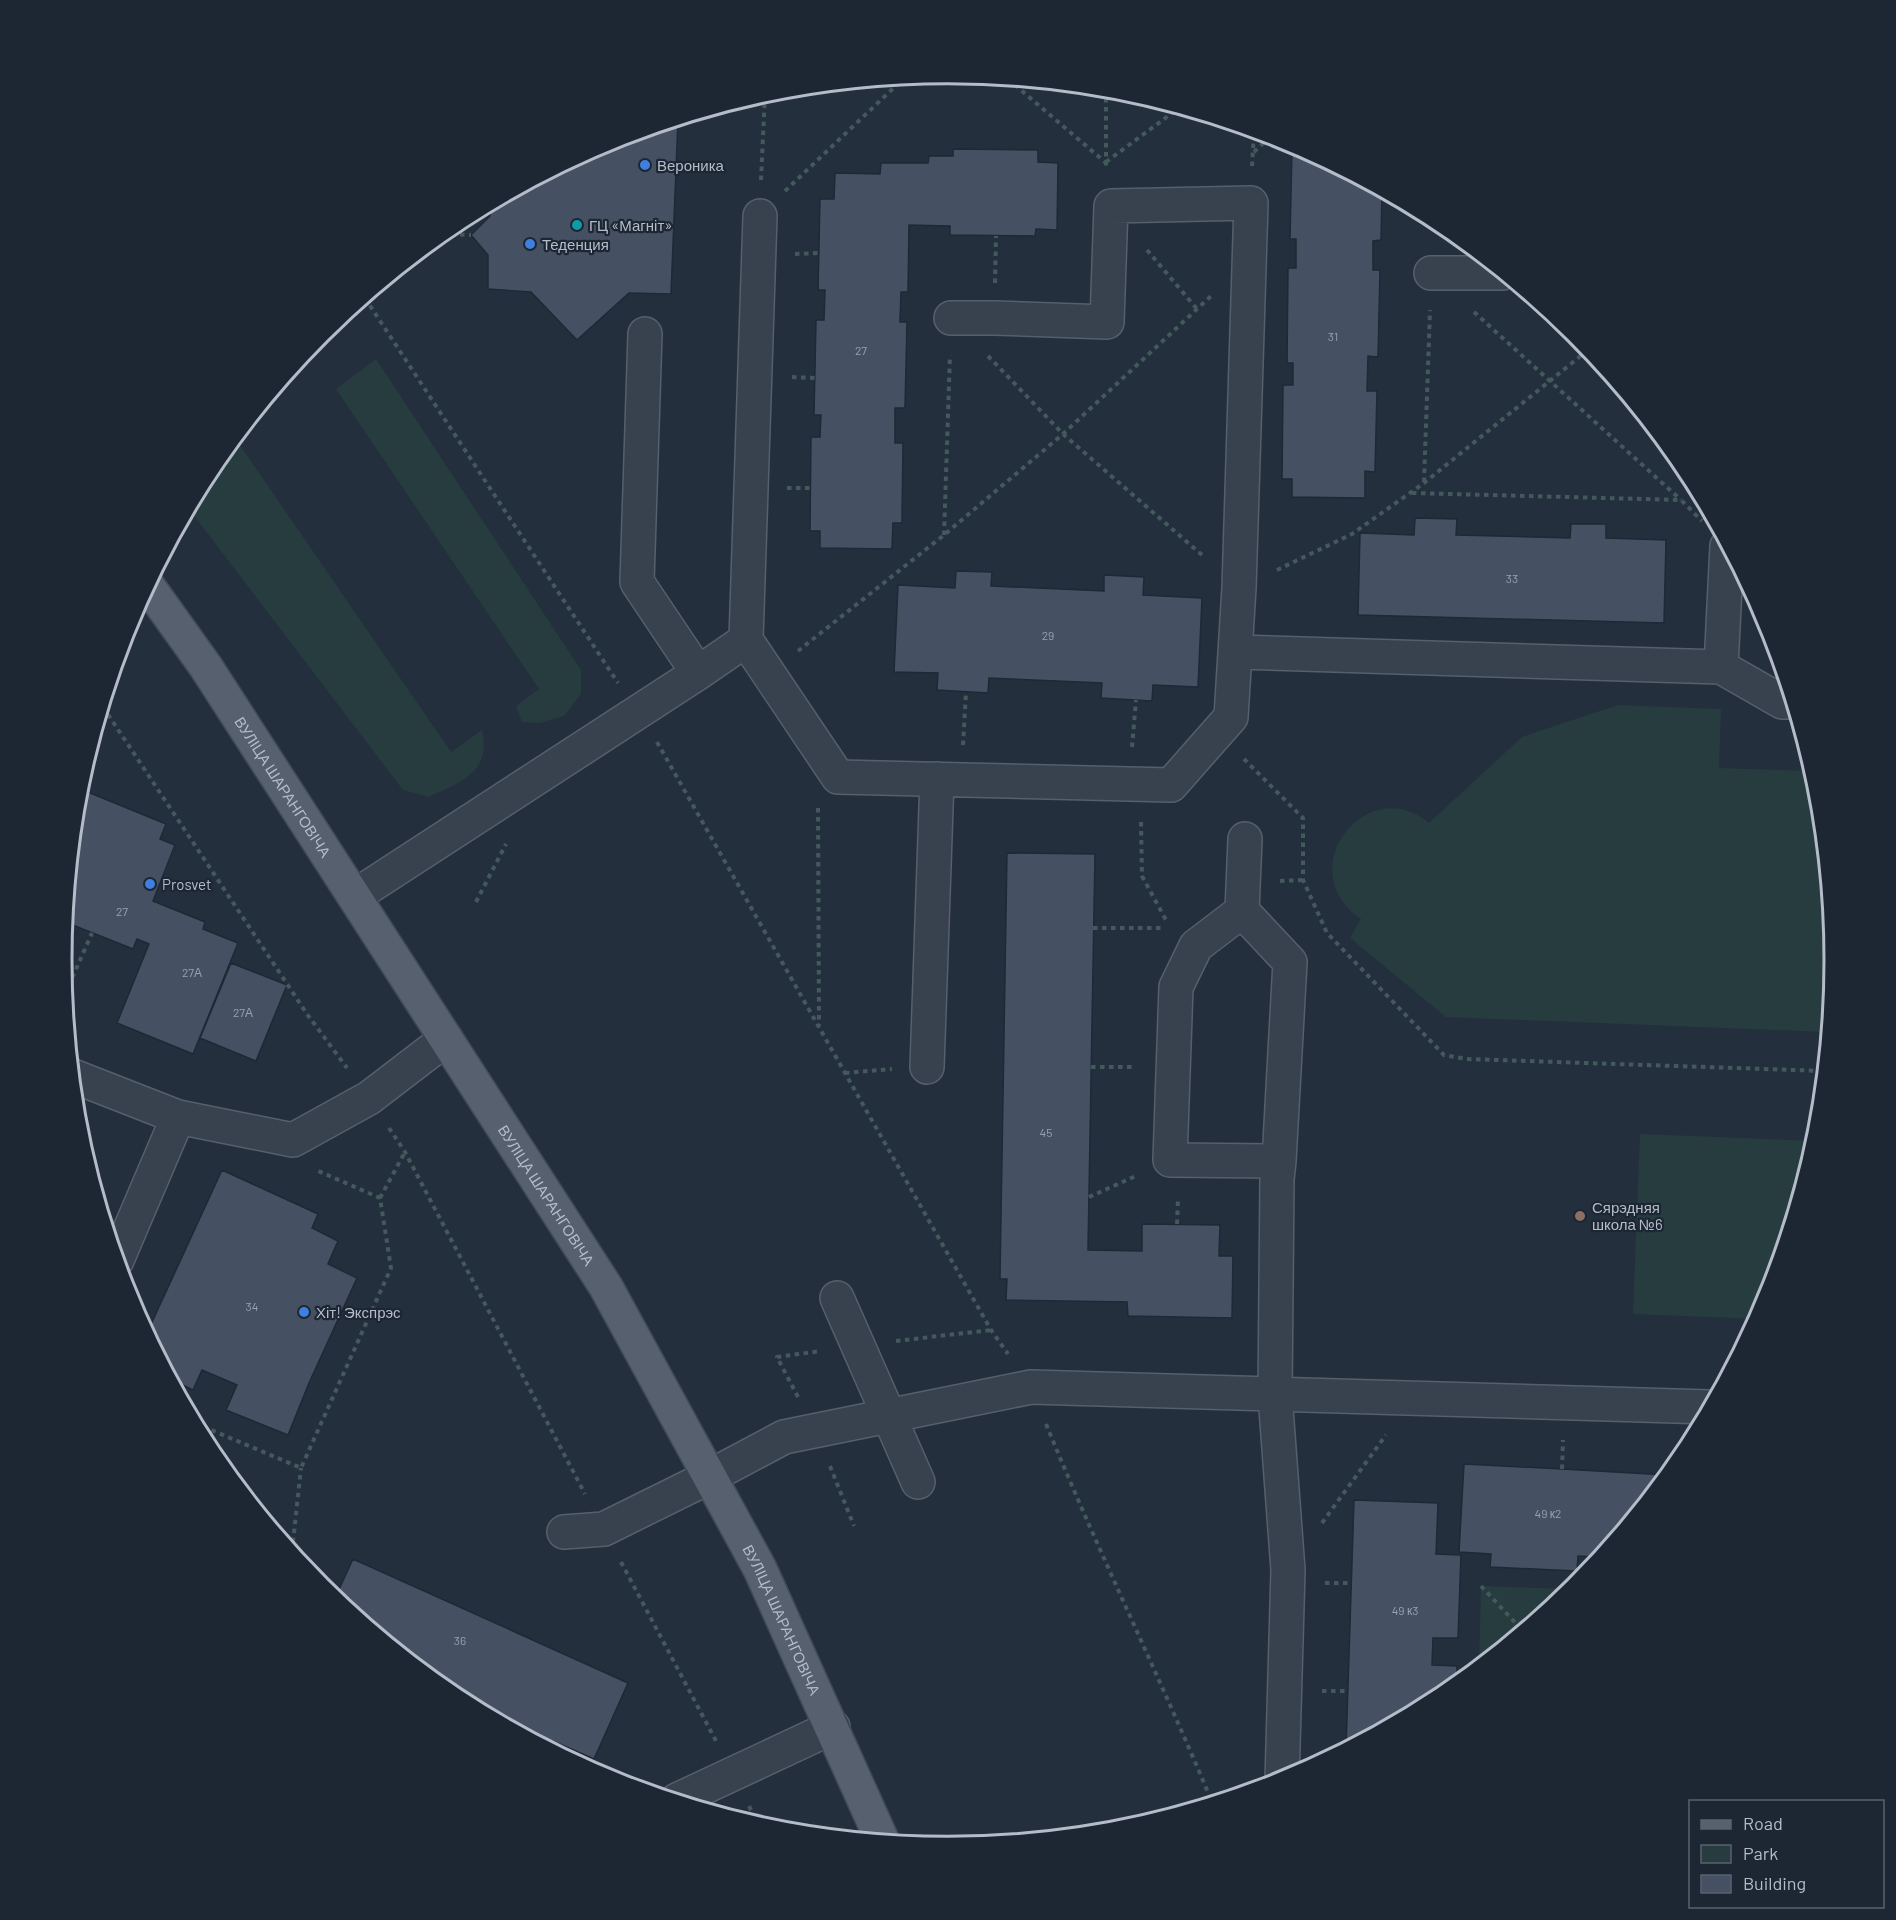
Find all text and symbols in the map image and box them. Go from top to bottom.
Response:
place label: Вероника [657,156,725,174]
marker: Вероника [638,158,652,172]
place label: ГЦ «Магніт» [589,216,672,234]
marker: ГЦ «Магніт» [570,218,584,232]
place label: Теденция [542,235,609,253]
marker: Теденция [523,237,537,251]
house number: 31 [1328,329,1338,343]
house number: 27 [855,343,867,357]
house number: 33 [1506,571,1518,585]
house number: 29 [1042,628,1054,642]
street label: ВУЛІЦА ШАРАНГОВІЧА [231,713,335,860]
place label: Prosvet [162,875,211,893]
marker: Prosvet [143,877,157,891]
house number: 27 [116,904,128,918]
house number: 27А [182,965,202,979]
house number: 27А [233,1005,253,1019]
street label: ВУЛІЦА ШАРАНГОВІЧА [495,1121,599,1269]
house number: 45 [1040,1125,1052,1139]
place label: Сярэдняя школа №6 [1592,1198,1663,1233]
marker: Сярэдняя школа №6 [1573,1209,1587,1223]
house number: 34 [246,1299,258,1313]
place label: Хіт! Экспрэс [316,1303,401,1321]
marker: Хіт! Экспрэс [297,1305,311,1319]
house number: 49 к2 [1535,1506,1561,1520]
street label: ВУЛІЦА ШАРАНГОВІЧА [739,1541,824,1698]
house number: 49 к3 [1392,1603,1418,1617]
house number: 36 [454,1633,466,1647]
legend [1689,1800,1884,1908]
text: Road [1743,1812,1783,1834]
text: Park [1743,1842,1778,1864]
text: Building [1743,1872,1806,1894]

